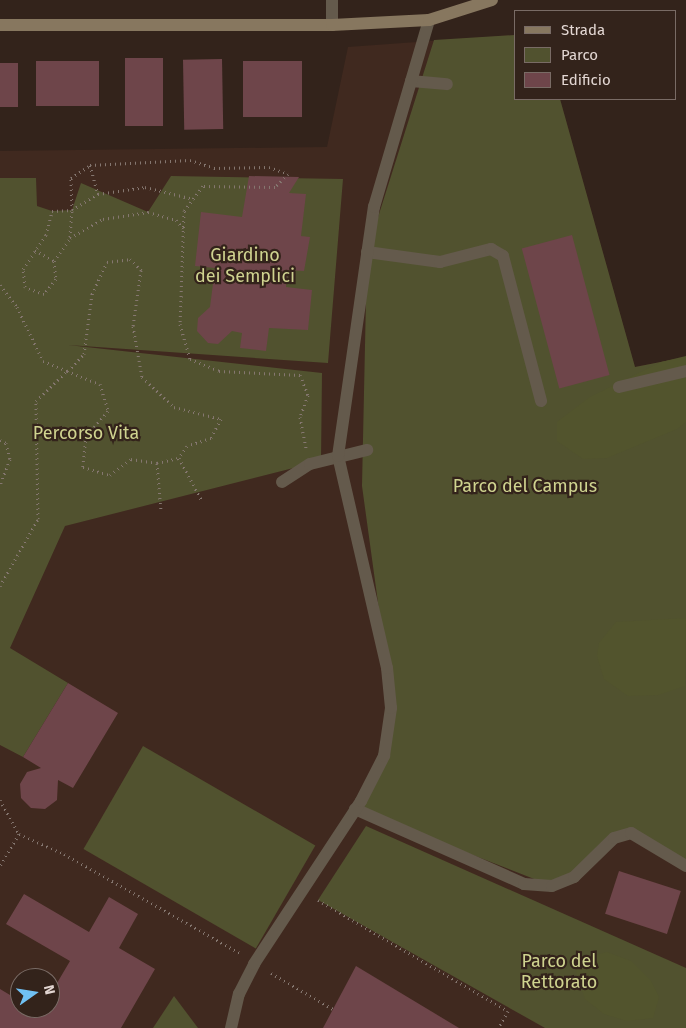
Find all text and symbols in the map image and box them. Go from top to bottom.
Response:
legend [514,10,676,100]
text: Strada [561,21,605,39]
text: Parco [561,46,598,64]
text: Edificio [561,71,611,89]
park label: Giardino dei Semplici [195,245,295,288]
park label: Percorso Vita [33,422,139,444]
park label: Parco del Campus [453,475,597,497]
park label: Parco del Rettorato [521,951,597,994]
north arrow [10,968,60,1018]
text: N [40,983,58,996]

